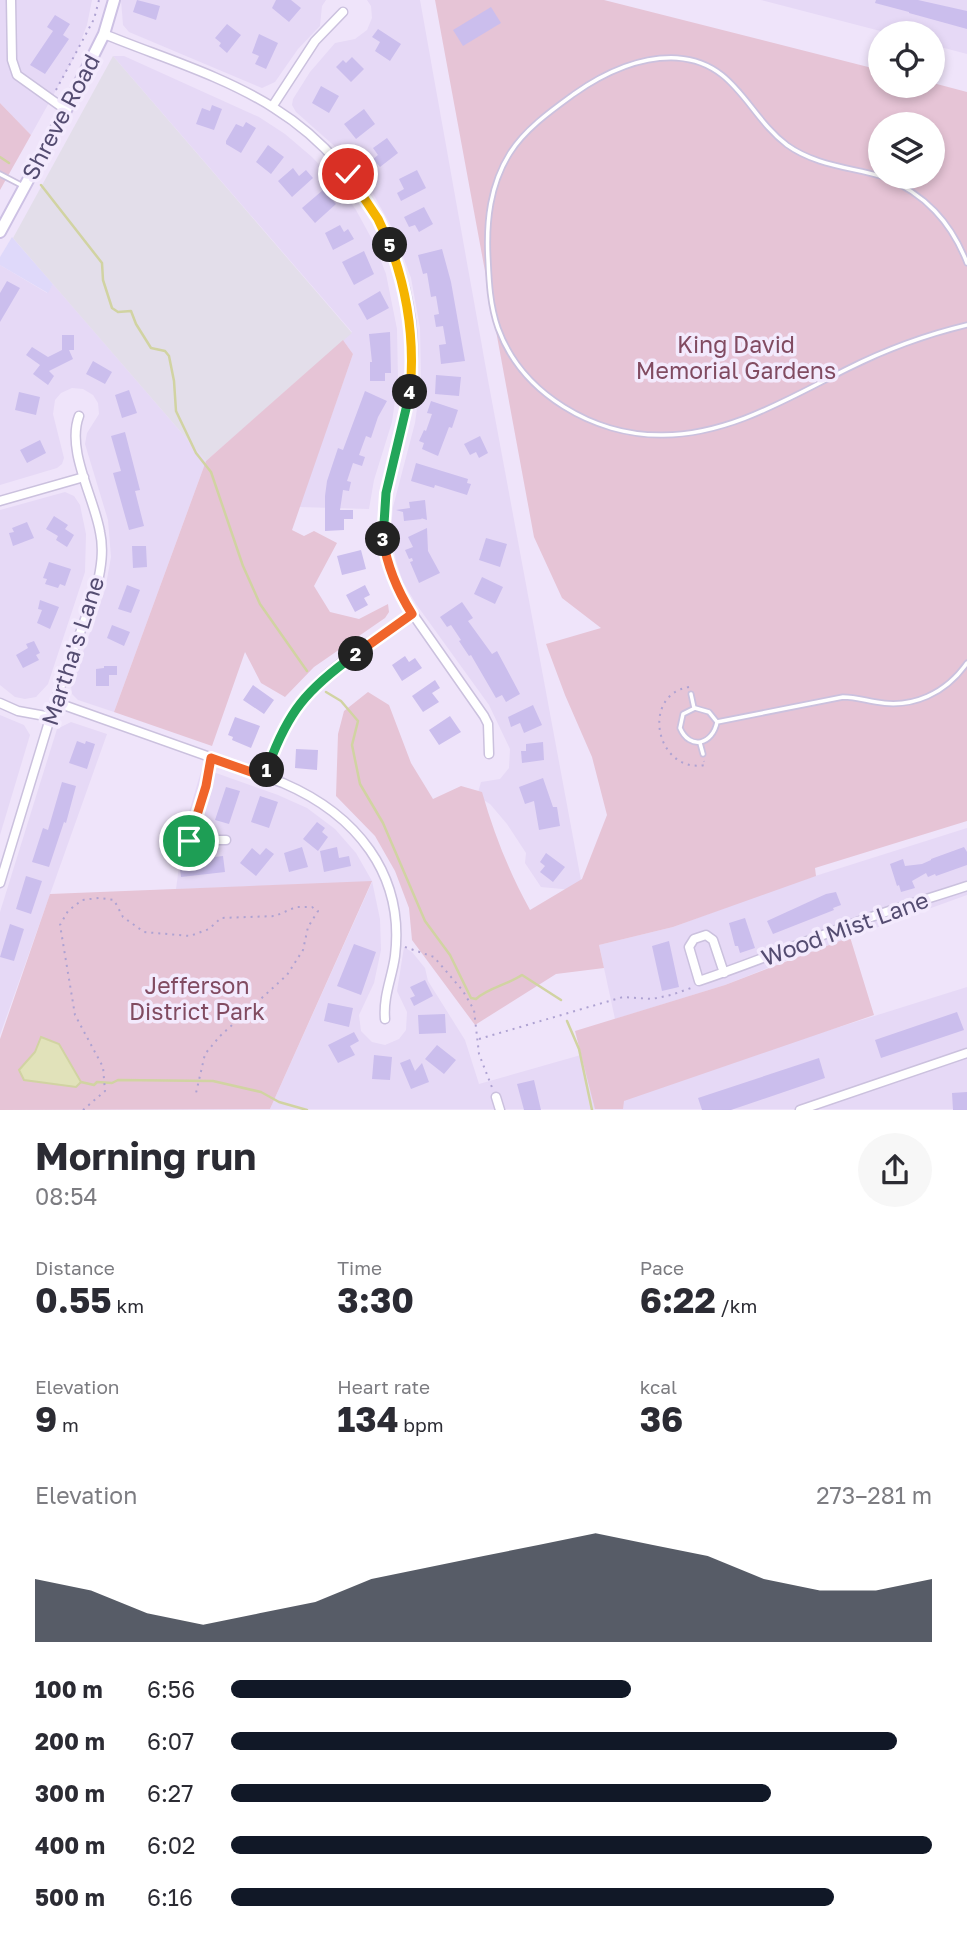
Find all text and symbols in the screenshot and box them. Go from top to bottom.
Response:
map controls [868,21,945,189]
button: locate [868,21,945,98]
street label: Shreve Road [15,49,105,184]
button: layers [868,112,945,189]
pin [318,144,378,204]
icon: check [329,155,367,193]
pin: 5 [372,228,408,262]
text: 5 [384,233,395,256]
park label: King David Memorial Gardens [636,330,836,384]
pin: 4 [392,374,428,410]
text: 4 [404,380,415,403]
pin: 3 [366,522,400,556]
text: 3 [377,527,388,550]
street label: Martha's Lane [35,573,109,729]
pin: 2 [338,636,374,672]
text: 2 [350,642,361,665]
pin: 1 [250,752,284,788]
text: 1 [262,758,271,781]
pin [159,811,219,871]
icon: arrive [170,822,208,860]
street label: Wood Mist Lane [757,885,932,971]
park label: Jefferson District Park [129,971,265,1025]
text: Morning run [35,1133,256,1178]
button: share [858,1133,932,1207]
text: 08:54 [35,1182,98,1210]
text: Distance [35,1256,115,1279]
text: Time [337,1256,382,1279]
text: Pace [640,1256,684,1279]
text: 0.55 [35,1279,112,1321]
text: 3:30 [337,1279,414,1321]
text: 6:22 [640,1279,716,1321]
text: km [112,1294,144,1317]
text: /km [716,1294,757,1317]
text: Elevation [35,1375,120,1398]
text: Heart rate [337,1375,430,1398]
text: kcal [640,1375,677,1398]
text: 9 [35,1398,57,1440]
text: 134 [337,1398,399,1440]
text: 36 [640,1398,683,1440]
text: m [57,1413,79,1436]
text: bpm [399,1413,444,1436]
text: Elevation [35,1481,137,1509]
text: 273–281 m [816,1481,932,1509]
text: 100 m [35,1675,103,1703]
text: 6:56 [147,1675,195,1703]
text: 200 m [35,1727,105,1755]
text: 6:07 [147,1727,194,1755]
text: 300 m [35,1779,105,1807]
text: 6:27 [147,1779,193,1807]
text: 400 m [35,1831,105,1859]
text: 6:02 [147,1831,195,1859]
text: 500 m [35,1883,105,1911]
text: 6:16 [147,1883,193,1911]

